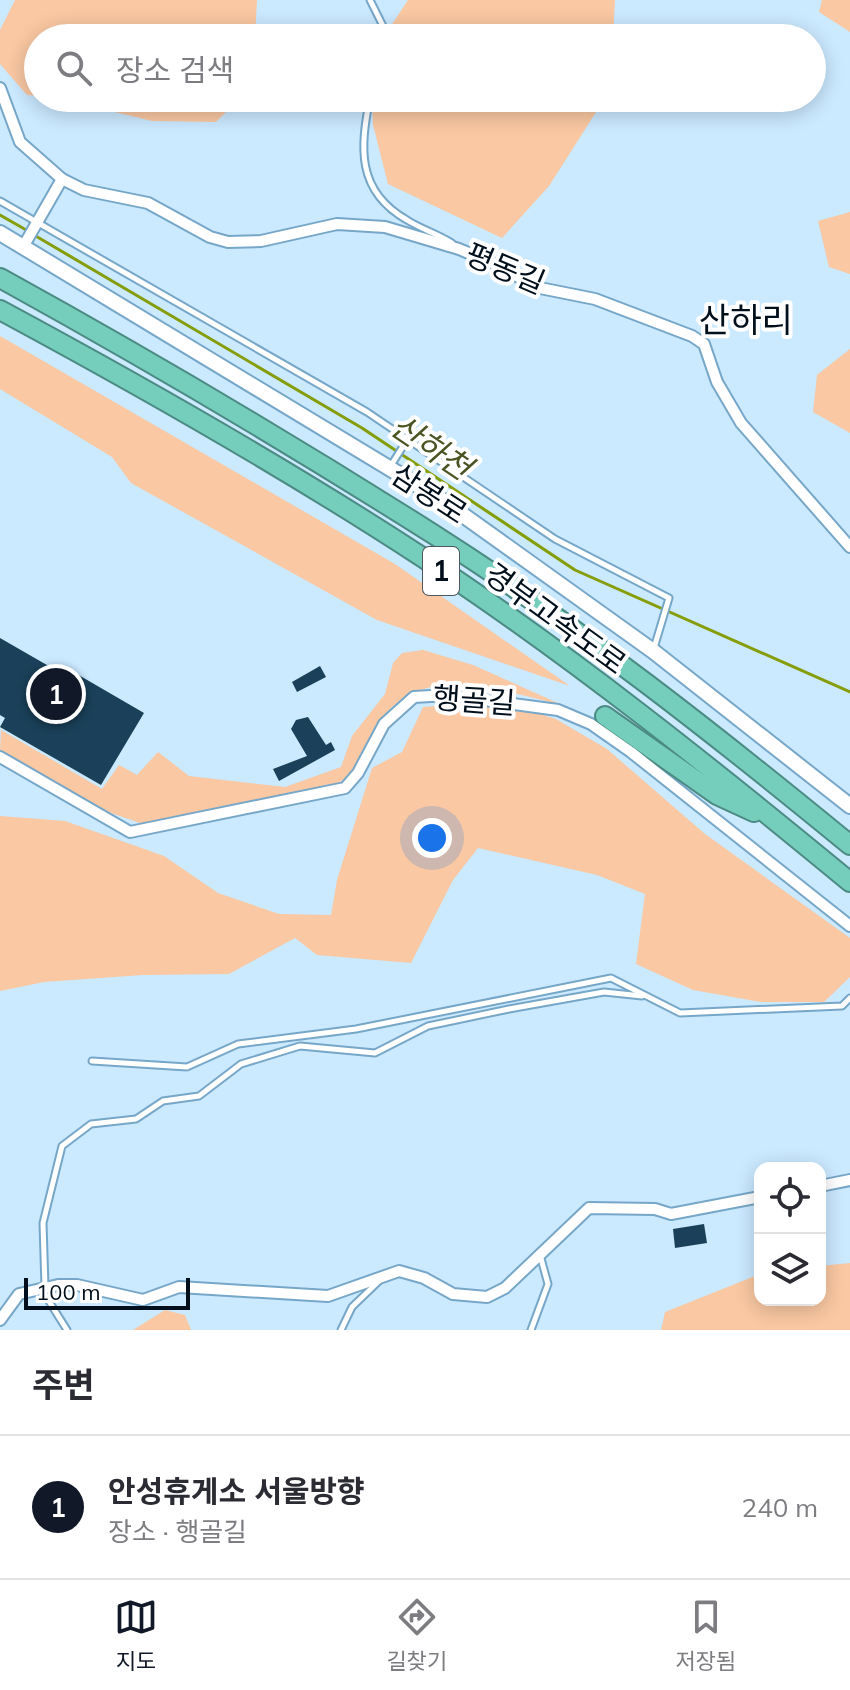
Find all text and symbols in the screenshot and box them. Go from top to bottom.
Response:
search box [24,24,826,112]
icon: search [52,46,96,90]
text: 장소 검색 [116,51,234,89]
street label: 평동길 [460,234,551,302]
district label: 산하리 [699,298,793,341]
water label: 산하천 [384,405,482,489]
street label: 삼봉로 [384,455,475,532]
road number: 1 [423,547,459,595]
street label: 경부고속도로 [477,554,634,682]
pin: 1 [30,664,82,724]
street label: 행골길 [431,678,517,722]
your location [412,818,452,858]
map controls [754,1162,826,1306]
button: locate [754,1162,826,1234]
button: layers [754,1234,826,1306]
scale bar [24,1274,190,1310]
text: 100 m [36,1278,101,1306]
text: 주변 [32,1363,95,1406]
text: 안성휴게소 서울방향 [108,1472,365,1510]
text: 1 [50,1491,66,1524]
text: 240 m [742,1491,818,1524]
text: 장소 · 행골길 [108,1515,247,1548]
tab: 지도 [114,1595,158,1675]
tab: 길찾기 [386,1595,447,1675]
tab: 저장됨 [675,1595,736,1675]

